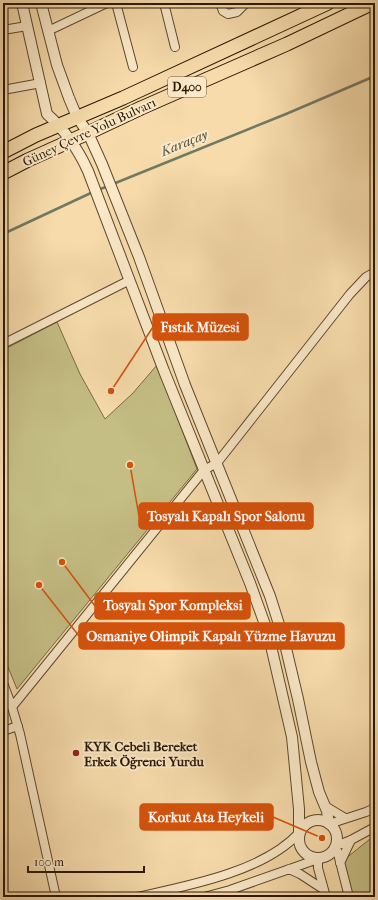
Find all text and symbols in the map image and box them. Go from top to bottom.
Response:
road number: D400 [168,77,206,97]
street label: Güney Çevre Yolu Bulvarı [20,94,158,169]
water label: Karaçay [157,125,211,160]
callout: Fıstık Müzesi [153,314,248,340]
text: Fıstık Müzesi [159,319,240,336]
callout: Tosyalı Kapalı Spor Salonu [139,503,313,529]
text: Tosyalı Kapalı Spor Salonu [146,508,305,525]
callout: Tosyalı Spor Kompleksi [95,593,250,619]
text: Tosyalı Spor Kompleksi [102,597,243,614]
callout: Osmaniye Olimpik Kapalı Yüzme Havuzu [79,623,344,649]
text: Osmaniye Olimpik Kapalı Yüzme Havuzu [86,628,336,645]
place label: KYK Cebeli Bereket Erkek Öğrenci Yurdu [84,739,204,770]
marker: KYK Cebeli Bereket Erkek Öğrenci Yurdu [71,748,81,758]
callout: Korkut Ata Heykeli [140,804,273,830]
text: Korkut Ata Heykeli [148,809,265,826]
scale bar [28,848,144,874]
text: 100 m [34,855,64,869]

